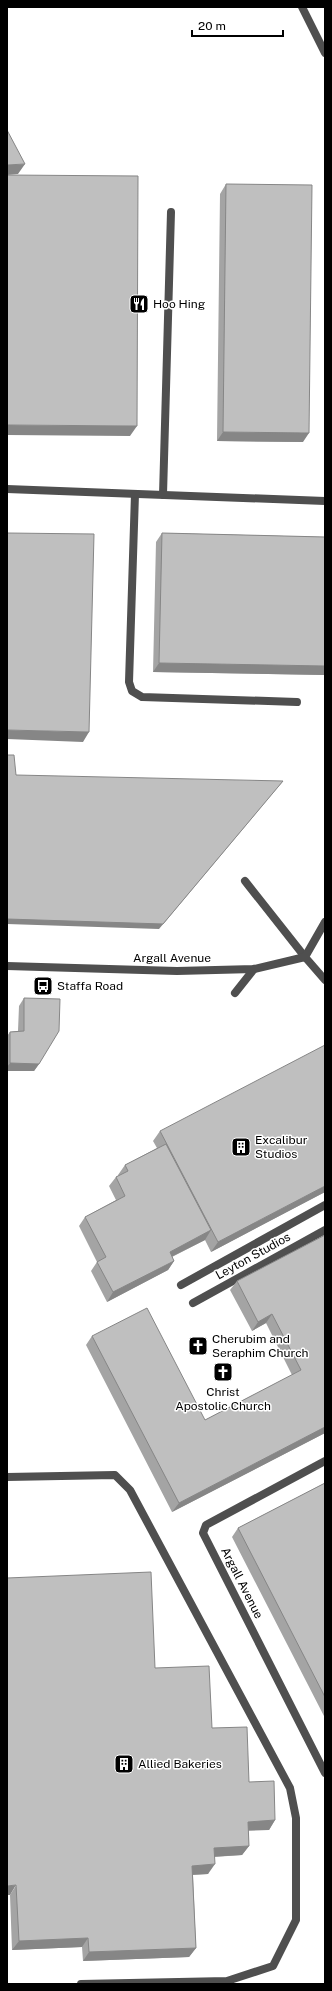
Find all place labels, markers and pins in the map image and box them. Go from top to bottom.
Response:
restaurant icon: Hoo Hing [128,293,150,315]
place label: Hoo Hing [153,297,205,311]
bus stop icon: Staffa Road [32,975,54,997]
place label: Staffa Road [57,979,123,993]
place label: Excalibur Studios [255,1133,308,1161]
building icon: Excalibur Studios [230,1136,252,1158]
place label: Cherubim and Seraphim Church [212,1332,309,1360]
church icon: Cherubim and Seraphim Church [187,1335,209,1357]
church icon: Christ Apostolic Church [212,1361,234,1383]
place label: Christ Apostolic Church [175,1385,271,1413]
building icon: Allied Bakeries [113,1753,135,1775]
place label: Allied Bakeries [138,1757,222,1771]

